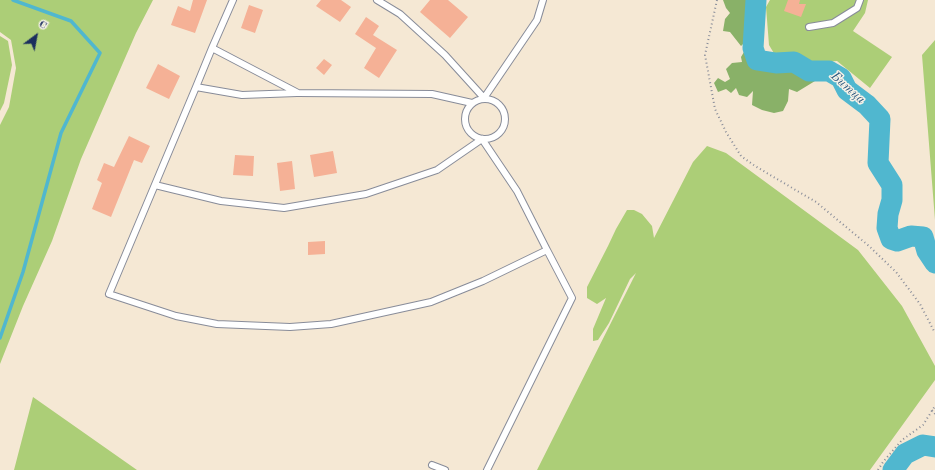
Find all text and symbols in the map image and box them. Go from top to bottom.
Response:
north arrow [16,16,56,56]
text: С [37,19,49,32]
water label: Битца [828,69,868,107]

